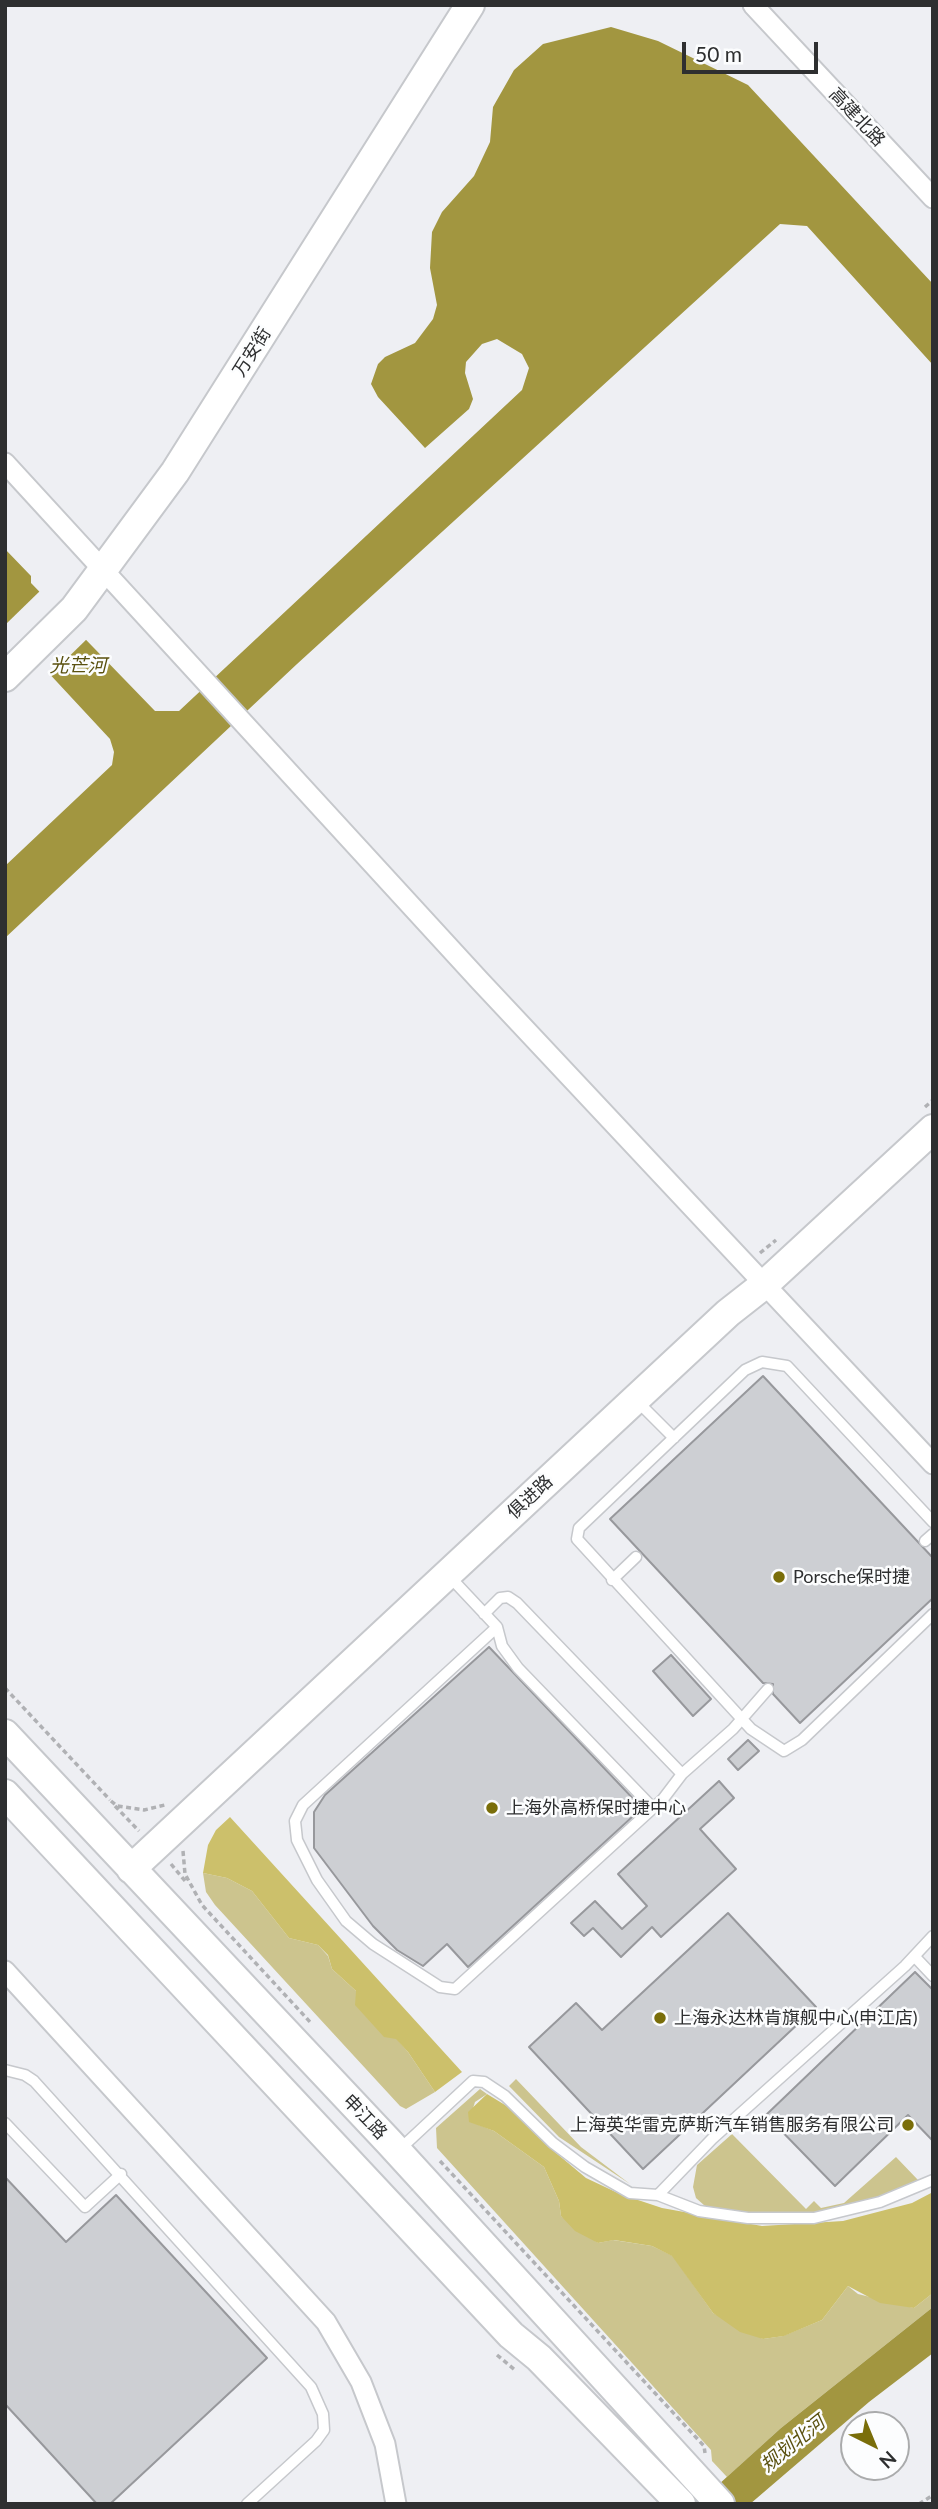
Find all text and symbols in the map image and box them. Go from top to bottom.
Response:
scale bar [686,28,822,72]
text: 50 m [695,41,742,66]
street label: 高建北路 [825,83,889,151]
street label: 万安街 [229,323,275,381]
water label: 光芒河 [50,655,106,677]
street label: 俱进路 [503,1471,557,1523]
place label: Porsche保时捷 [793,1566,910,1588]
marker: Porsche保时捷 [771,1569,787,1585]
place label: 上海外高桥保时捷中心 [506,1797,686,1819]
marker: 上海外高桥保时捷中心 [484,1800,500,1816]
place label: 上海永达林肯旗舰中心(申江店) [674,2007,918,2029]
marker: 上海永达林肯旗舰中心(申江店) [652,2010,668,2026]
street label: 申江路 [338,2090,392,2144]
place label: 上海英华雷克萨斯汽车销售服务有限公司 [570,2114,894,2136]
marker: 上海英华雷克萨斯汽车销售服务有限公司 [900,2117,916,2133]
water label: 规划北河 [756,2411,830,2477]
north arrow [840,2411,910,2481]
text: N [875,2447,902,2474]

